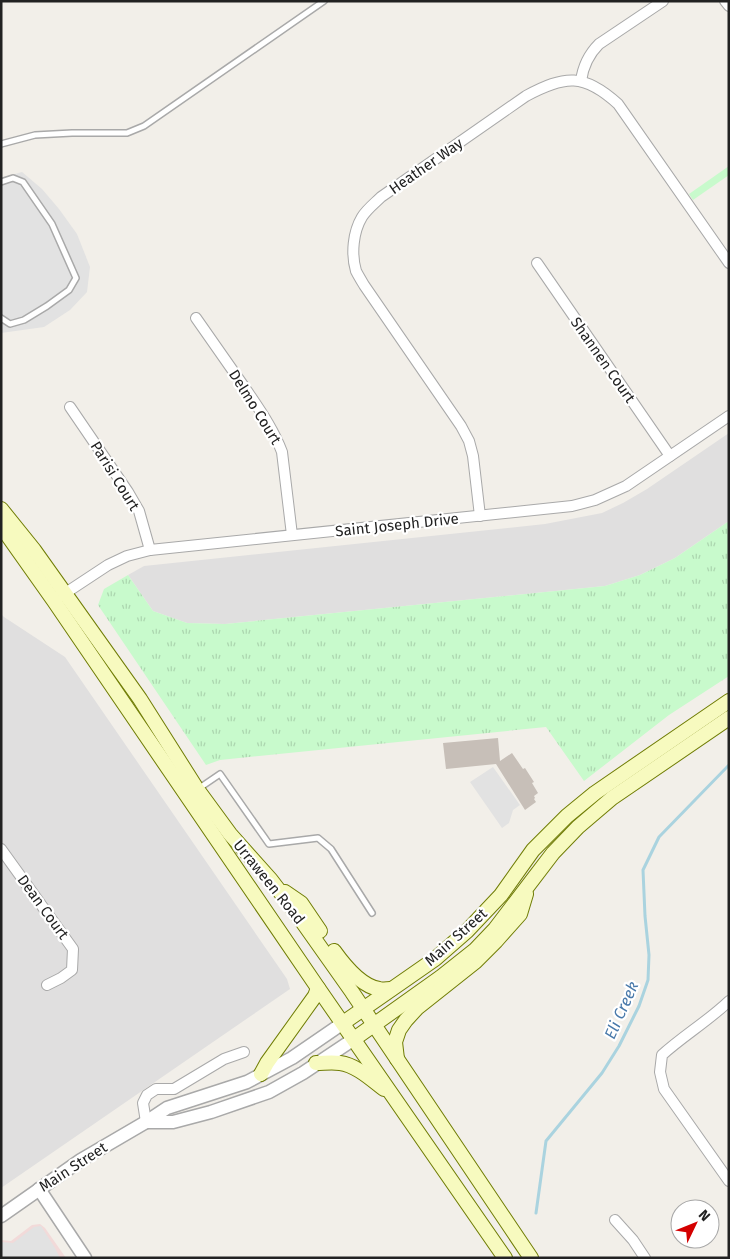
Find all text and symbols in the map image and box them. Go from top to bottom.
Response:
street label: Heather Way [386,134,467,198]
street label: Shannen Court [567,314,640,407]
street label: Delmo Court [225,366,285,448]
street label: Parisi Court [87,438,144,514]
street label: Saint Joseph Drive [334,510,460,540]
street label: Urraween Road [229,836,309,928]
street label: Dean Court [14,871,73,943]
street label: Main Street [421,904,491,970]
water label: Eli Creek [600,978,643,1042]
street label: Main Street [36,1138,111,1196]
north arrow [670,1199,720,1249]
text: N [695,1206,714,1225]

